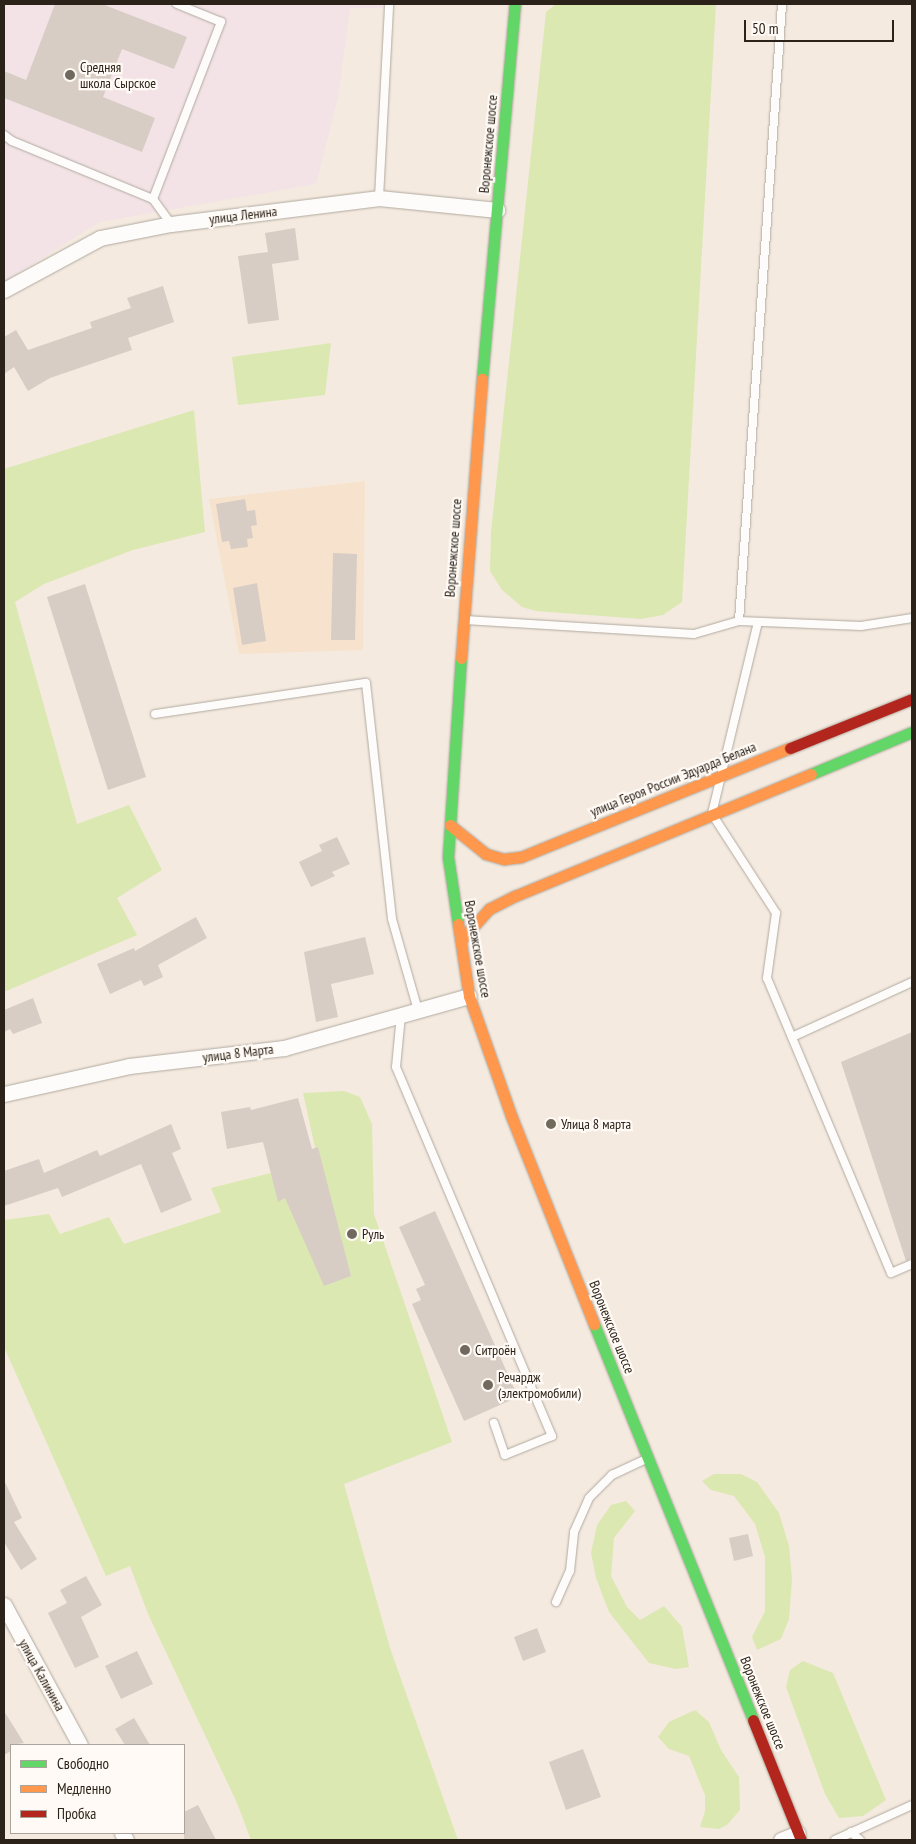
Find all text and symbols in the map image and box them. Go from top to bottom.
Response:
scale bar [746,10,896,42]
text: 50 m [752,19,778,38]
place label: Средняя школа Сырское [80,59,156,92]
marker: Средняя школа Сырское [64,69,76,81]
street label: Воронежское шоссе [475,94,501,194]
street label: улица Ленина [208,202,278,228]
street label: Воронежское шоссе [441,498,465,598]
street label: улица Героя России Эдуарда Белана [588,738,758,820]
street label: Воронежское шоссе [461,899,495,999]
street label: улица 8 Марта [202,1040,274,1066]
place label: Улица 8 марта [561,1116,631,1132]
marker: Улица 8 марта [545,1118,557,1130]
place label: Руль [362,1226,384,1242]
marker: Руль [346,1228,358,1240]
street label: Воронежское шоссе [586,1278,638,1376]
place label: Ситроён [475,1342,516,1358]
marker: Ситроён [459,1344,471,1356]
place label: Речардж (электромобили) [498,1369,581,1401]
marker: Речардж (электромобили) [482,1379,494,1391]
street label: улица Калинина [15,1636,69,1714]
street label: Воронежское шоссе [737,1654,789,1752]
legend [10,1744,185,1834]
text: Свободно [57,1754,109,1773]
text: Медленно [57,1779,111,1798]
text: Пробка [57,1804,96,1823]

